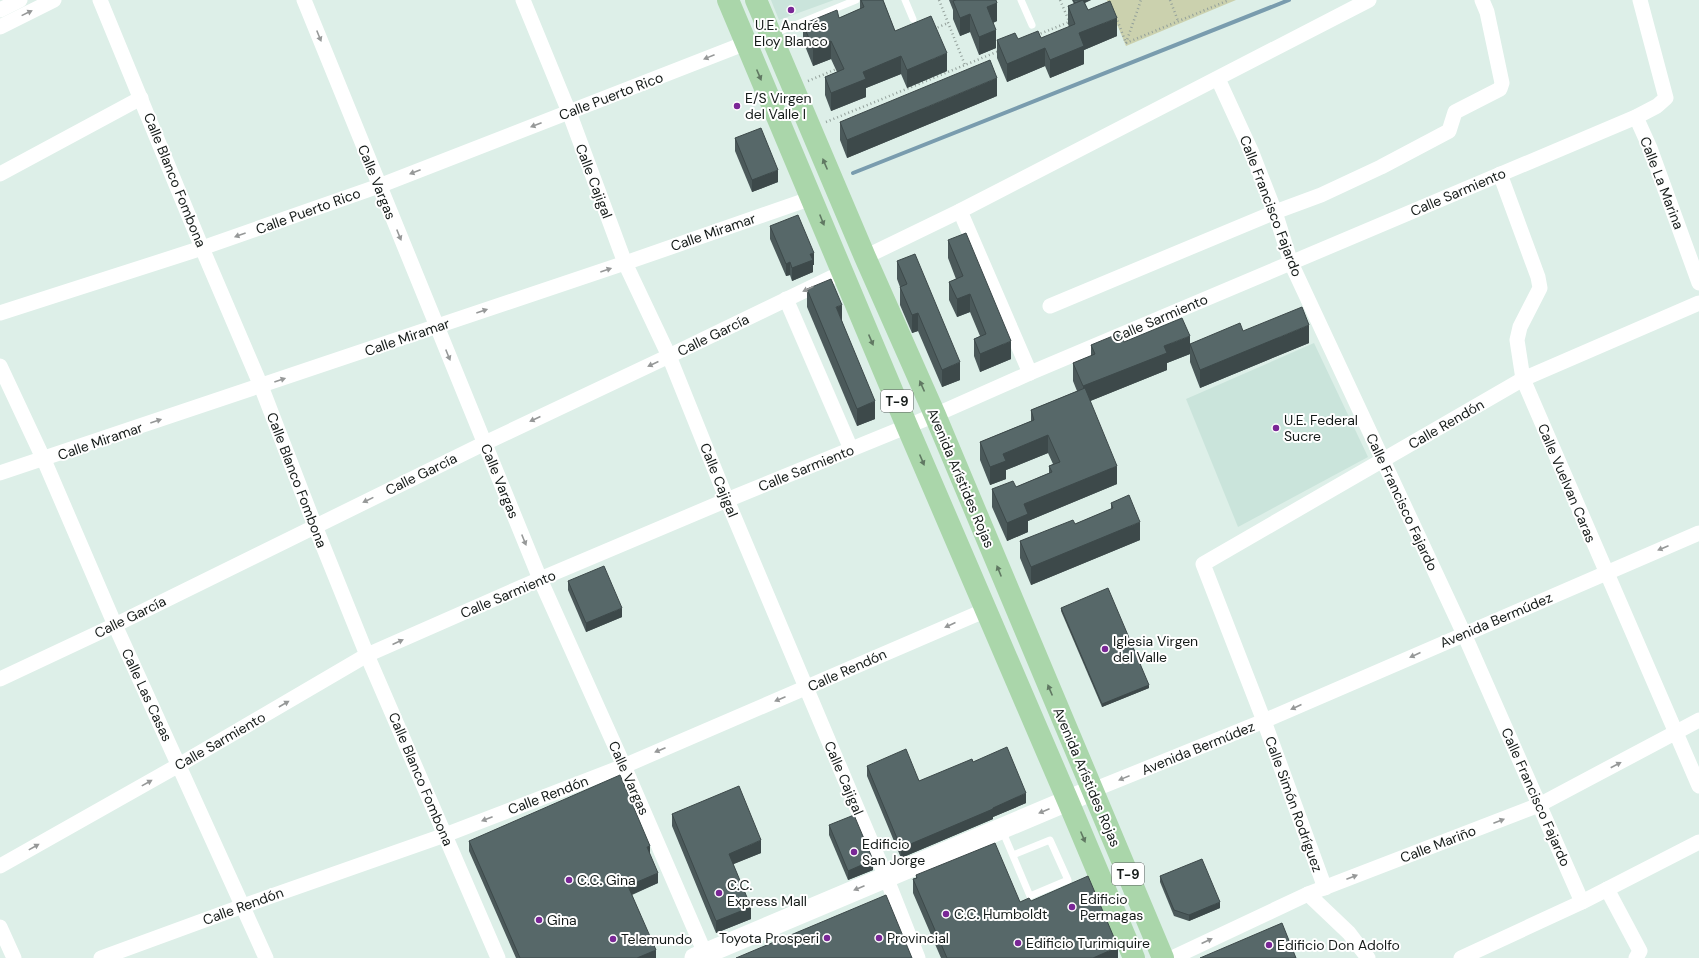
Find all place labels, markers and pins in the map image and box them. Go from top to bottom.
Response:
marker: U.E. Andrés Eloy Blanco [786,5,796,15]
place label: U.E. Andrés Eloy Blanco [754,16,828,50]
place label: E/S Virgen del Valle I [745,89,812,123]
marker: E/S Virgen del Valle I [732,101,742,111]
place label: U.E. Federal Sucre [1284,411,1358,445]
marker: U.E. Federal Sucre [1271,423,1281,433]
place label: Iglesia Virgen del Valle [1113,632,1198,666]
marker: Iglesia Virgen del Valle [1100,644,1110,654]
place label: Edificio San Jorge [862,835,925,869]
marker: Edificio San Jorge [849,847,859,857]
place label: C.C. Gina [577,871,636,889]
marker: C.C. Gina [564,875,574,885]
place label: C.C. Express Mall [727,876,807,910]
marker: C.C. Express Mall [714,888,724,898]
place label: Edificio Permagas [1080,890,1143,924]
marker: Edificio Permagas [1067,902,1077,912]
place label: C.C. Humboldt [954,905,1047,923]
marker: C.C. Humboldt [941,909,951,919]
place label: Gina [547,911,577,929]
marker: Gina [534,915,544,925]
place label: Toyota Prosperi [719,929,819,947]
place label: Provincial [887,929,949,947]
place label: Telemundo [621,930,692,948]
marker: Toyota Prosperi [822,933,832,943]
marker: Provincial [874,933,884,943]
marker: Telemundo [608,934,618,944]
place label: Edificio Turimiquire [1026,934,1150,952]
place label: Edificio Don Adolfo [1277,936,1400,954]
marker: Edificio Turimiquire [1013,938,1023,948]
marker: Edificio Don Adolfo [1264,940,1274,950]

